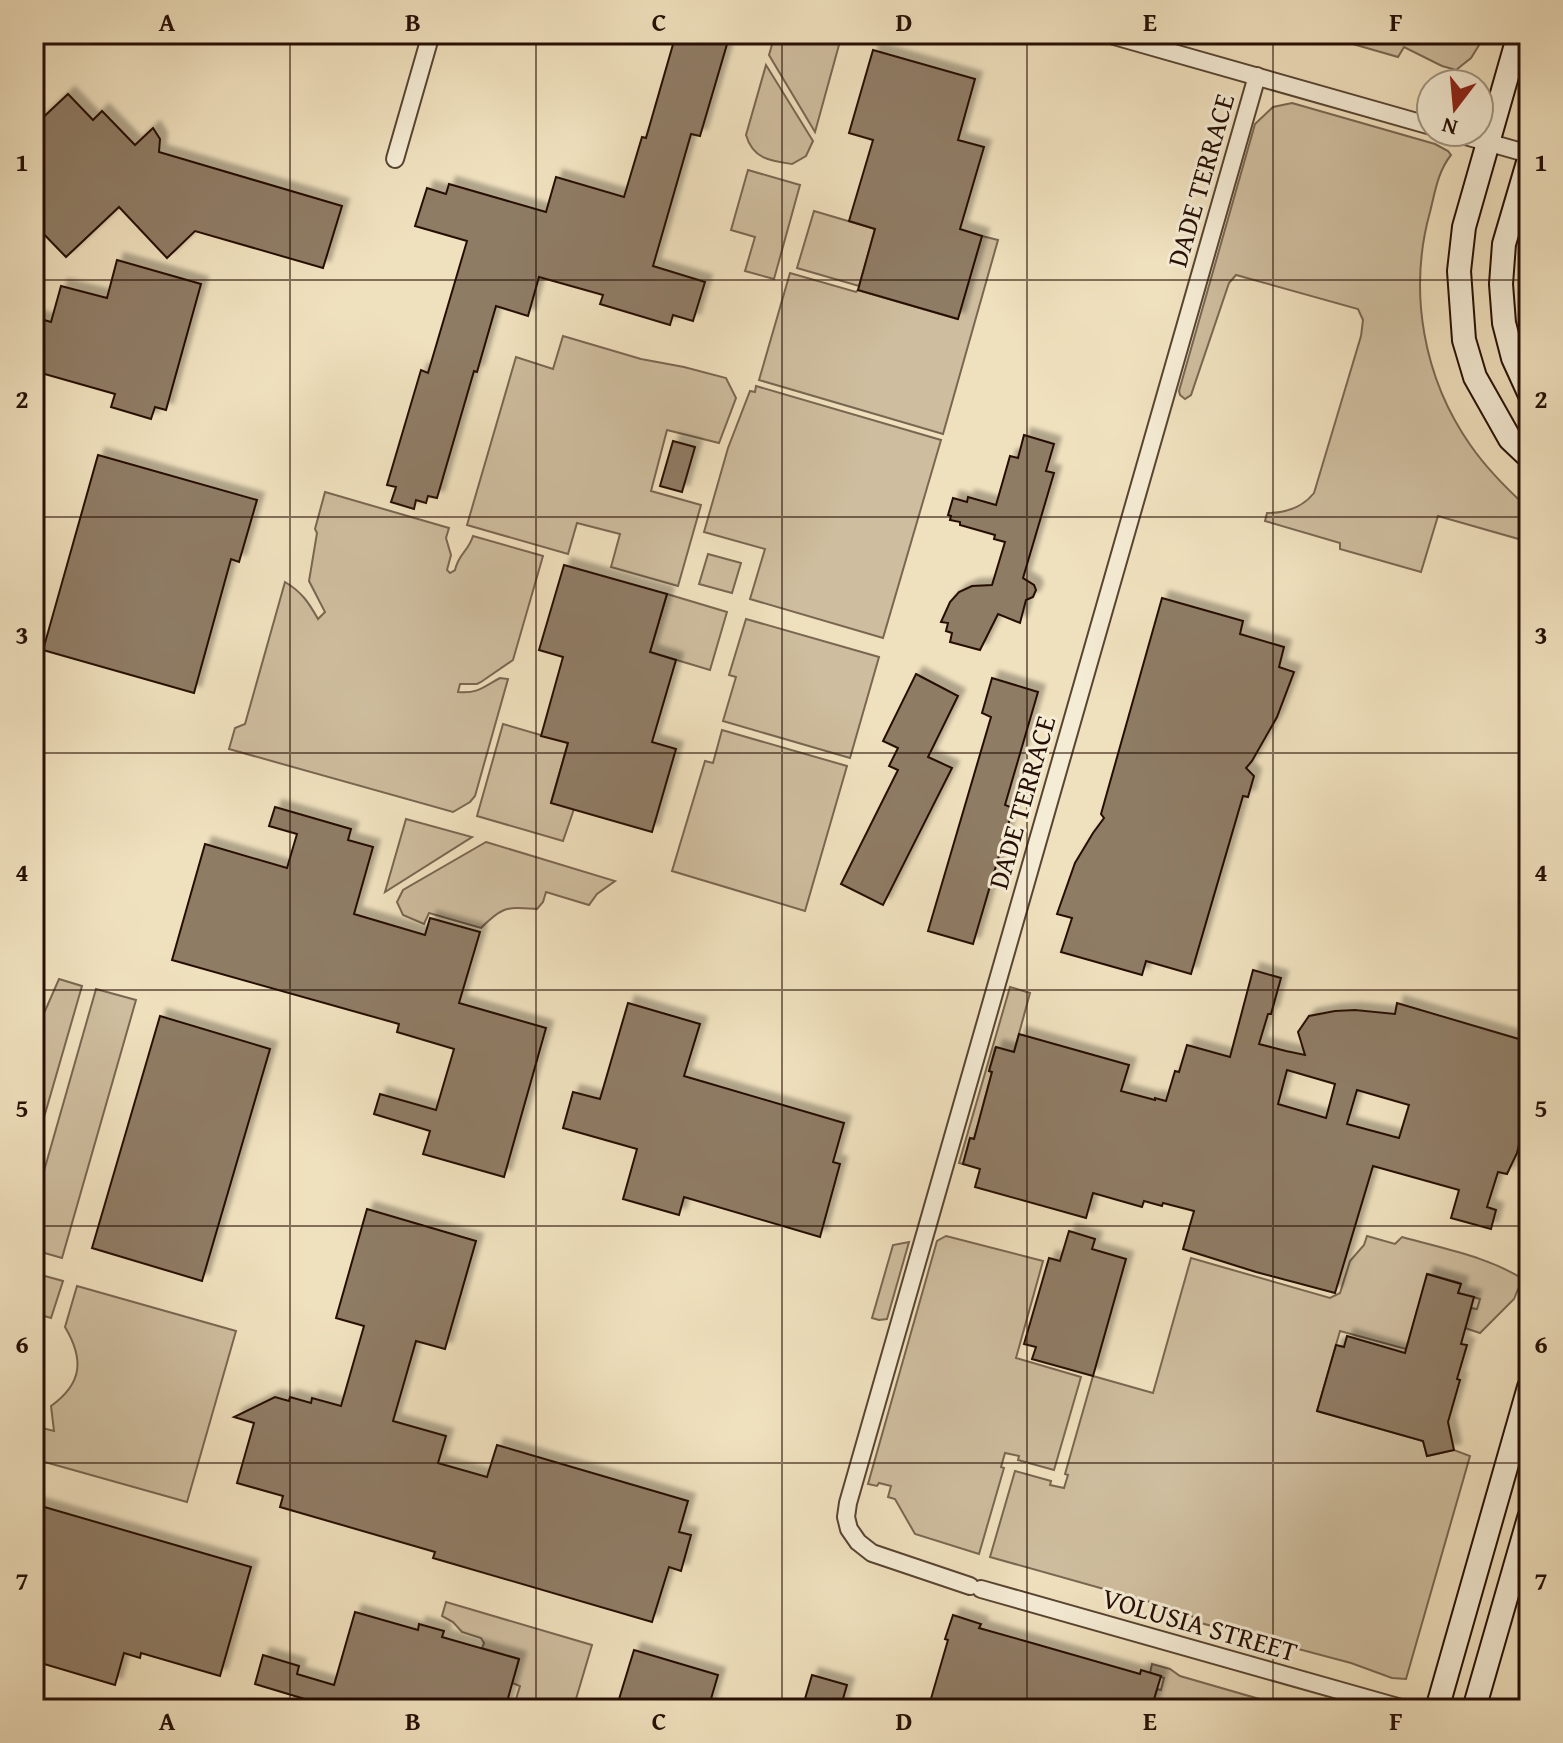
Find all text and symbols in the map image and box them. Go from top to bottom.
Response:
text: A [159,2,176,41]
text: B [405,2,421,41]
text: C [652,2,666,41]
text: D [896,2,912,41]
text: E [1143,2,1157,41]
text: F [1389,2,1403,41]
north arrow [1415,68,1495,148]
street label: DADE TERRACE [1156,89,1244,271]
text: N [1438,110,1461,145]
text: 1 [15,142,29,181]
text: 1 [1534,142,1548,181]
text: 2 [15,379,29,418]
text: 2 [1534,379,1548,418]
text: 3 [15,615,29,654]
text: 3 [1534,615,1548,654]
street label: DADE TERRACE [977,711,1065,893]
text: 4 [15,852,29,891]
text: 4 [1534,852,1548,891]
text: 5 [15,1088,29,1127]
text: 5 [1534,1088,1548,1127]
text: 6 [15,1324,29,1363]
text: 6 [1534,1324,1548,1363]
text: 7 [15,1561,29,1600]
text: 7 [1534,1561,1548,1600]
street label: VOLUSIA STREET [1098,1577,1303,1672]
text: A [159,1701,176,1740]
text: B [405,1701,421,1740]
text: C [652,1701,666,1740]
text: D [896,1701,912,1740]
text: E [1143,1701,1157,1740]
text: F [1389,1701,1403,1740]

